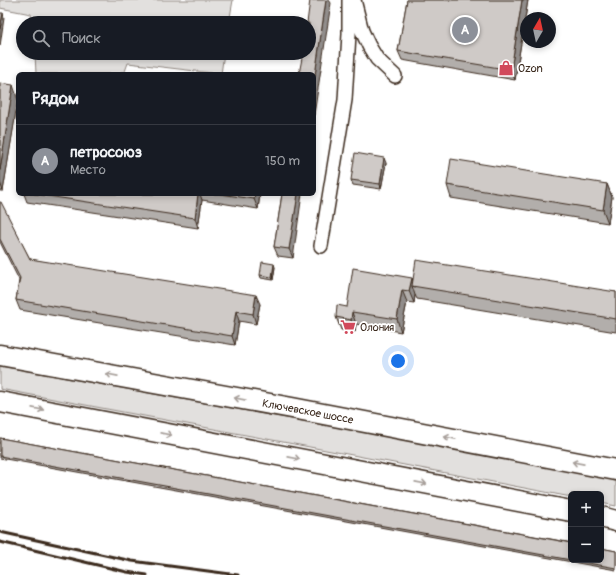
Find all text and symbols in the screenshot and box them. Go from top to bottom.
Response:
north arrow [520,12,556,48]
pin: A [452,15,478,45]
search box [16,16,316,60]
icon: search [30,27,52,49]
text: Поиск [62,29,101,48]
shop icon: Ozon [497,59,515,77]
place label: Ozon [518,62,543,75]
text: Рядом [32,88,79,109]
text: петросоюз [70,143,142,162]
text: A [41,153,49,169]
text: 150 m [265,153,300,169]
text: Место [70,162,106,178]
supermarket icon: Олония [339,318,357,336]
place label: Олония [360,321,394,334]
your location [388,351,408,371]
one-way arrow [106,371,119,379]
one-way arrow [234,394,247,402]
street label: Ключевское шоссе [261,397,355,427]
one-way arrow [31,405,44,413]
one-way arrow [159,430,172,438]
one-way arrow [444,434,457,442]
one-way arrow [287,455,300,463]
one-way arrow [572,458,585,466]
one-way arrow [414,479,427,487]
map controls [568,491,604,563]
button: + [568,491,604,527]
button: − [568,527,604,563]

